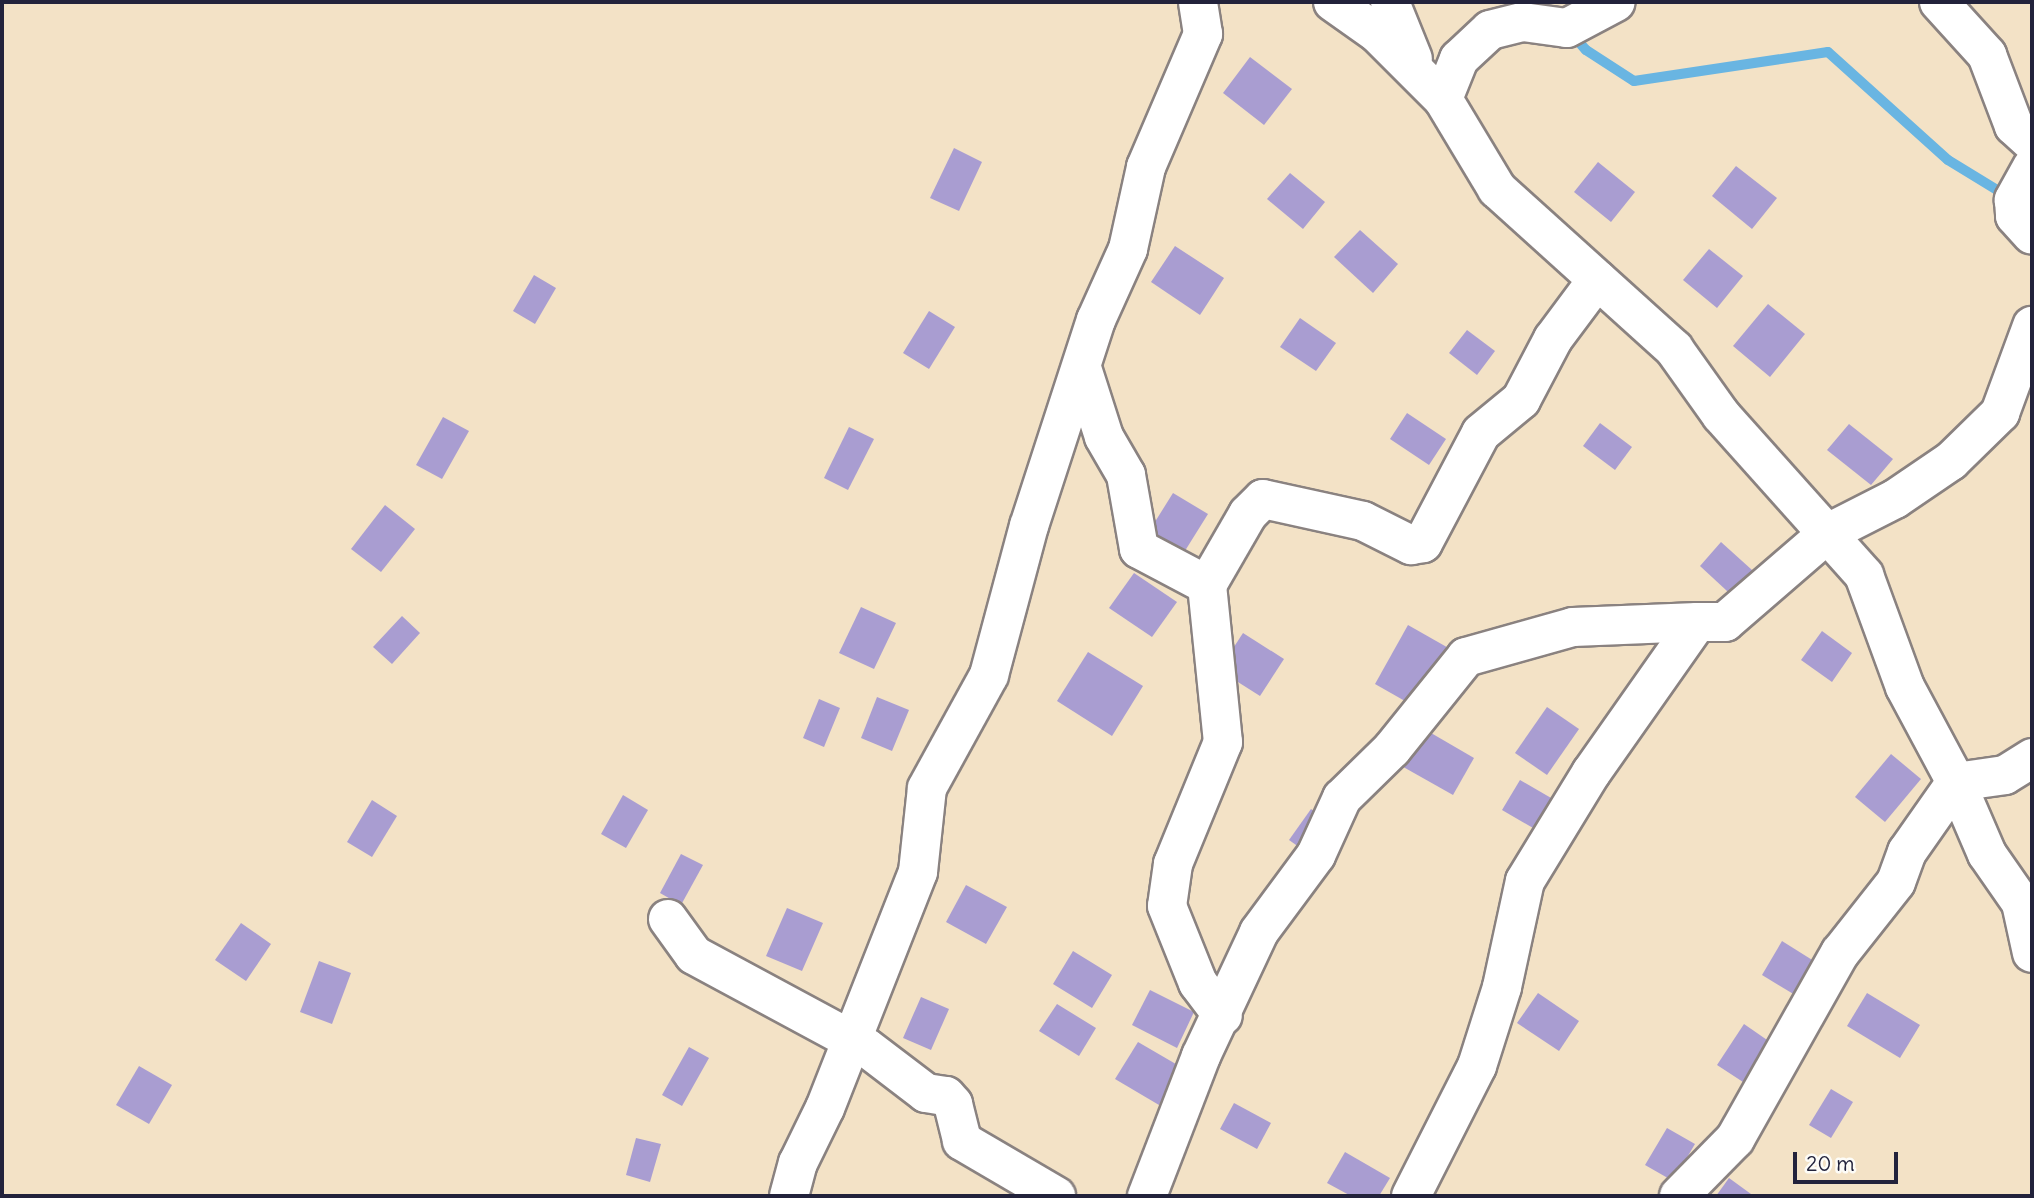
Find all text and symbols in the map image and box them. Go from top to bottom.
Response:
scale bar [1796,1138,1901,1182]
text: 20 m [1806,1150,1855,1177]

